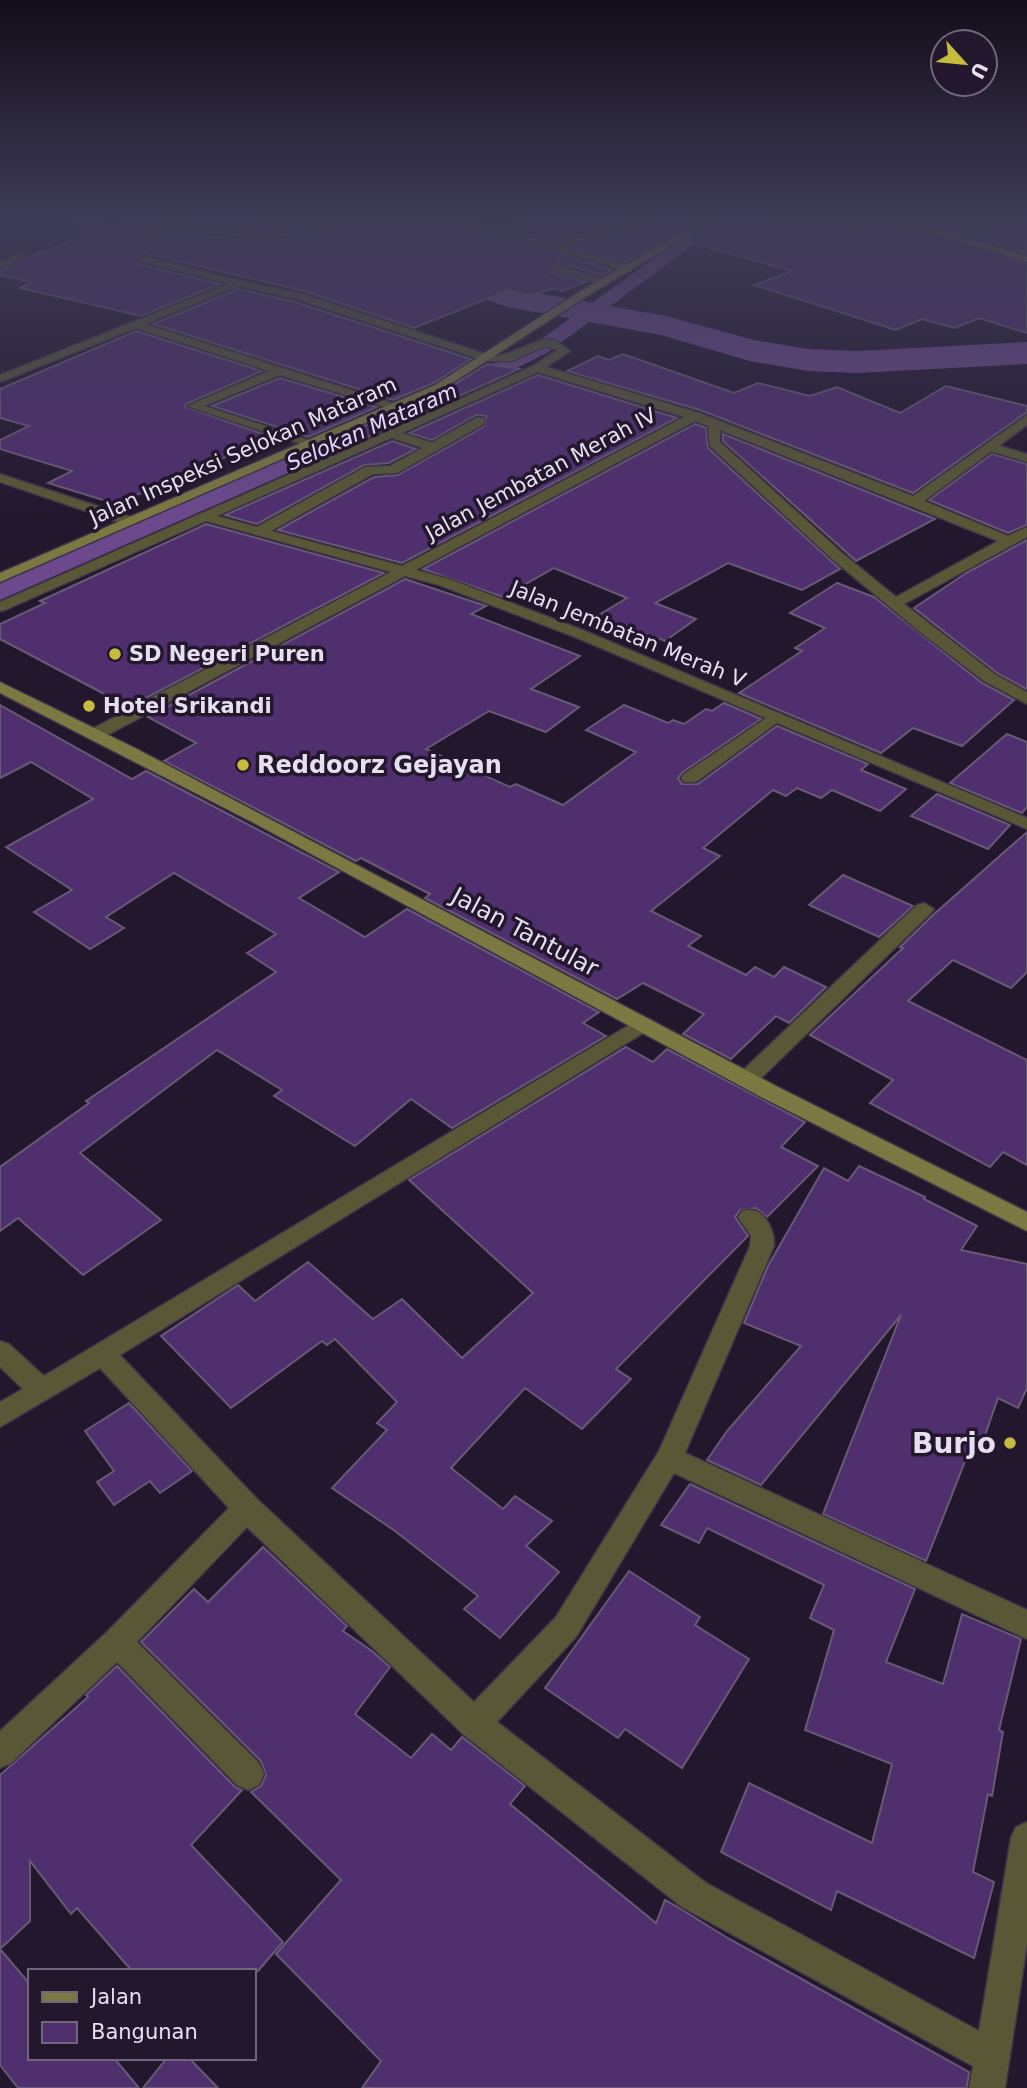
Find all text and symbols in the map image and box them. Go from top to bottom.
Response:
north arrow [929,28,999,98]
text: U [966,59,992,83]
street label: Jalan Inspeksi Selokan Mataram [84,372,400,531]
water label: Selokan Mataram [283,379,461,475]
street label: Jalan Jembatan Merah IV [420,403,661,546]
street label: Jalan Jembatan Merah V [505,575,750,692]
place label: SD Negeri Puren [129,642,325,666]
marker: SD Negeri Puren [107,646,123,662]
place label: Hotel Srikandi [103,694,272,718]
marker: Hotel Srikandi [81,698,97,714]
place label: Reddoorz Gejayan [257,751,502,779]
marker: Reddoorz Gejayan [235,757,251,773]
street label: Jalan Tantular [445,881,603,983]
place label: Burjo [912,1427,996,1460]
marker: Burjo [1002,1435,1018,1451]
legend [28,1969,256,2060]
text: Jalan [89,1985,142,2009]
text: Bangunan [91,2020,198,2044]

